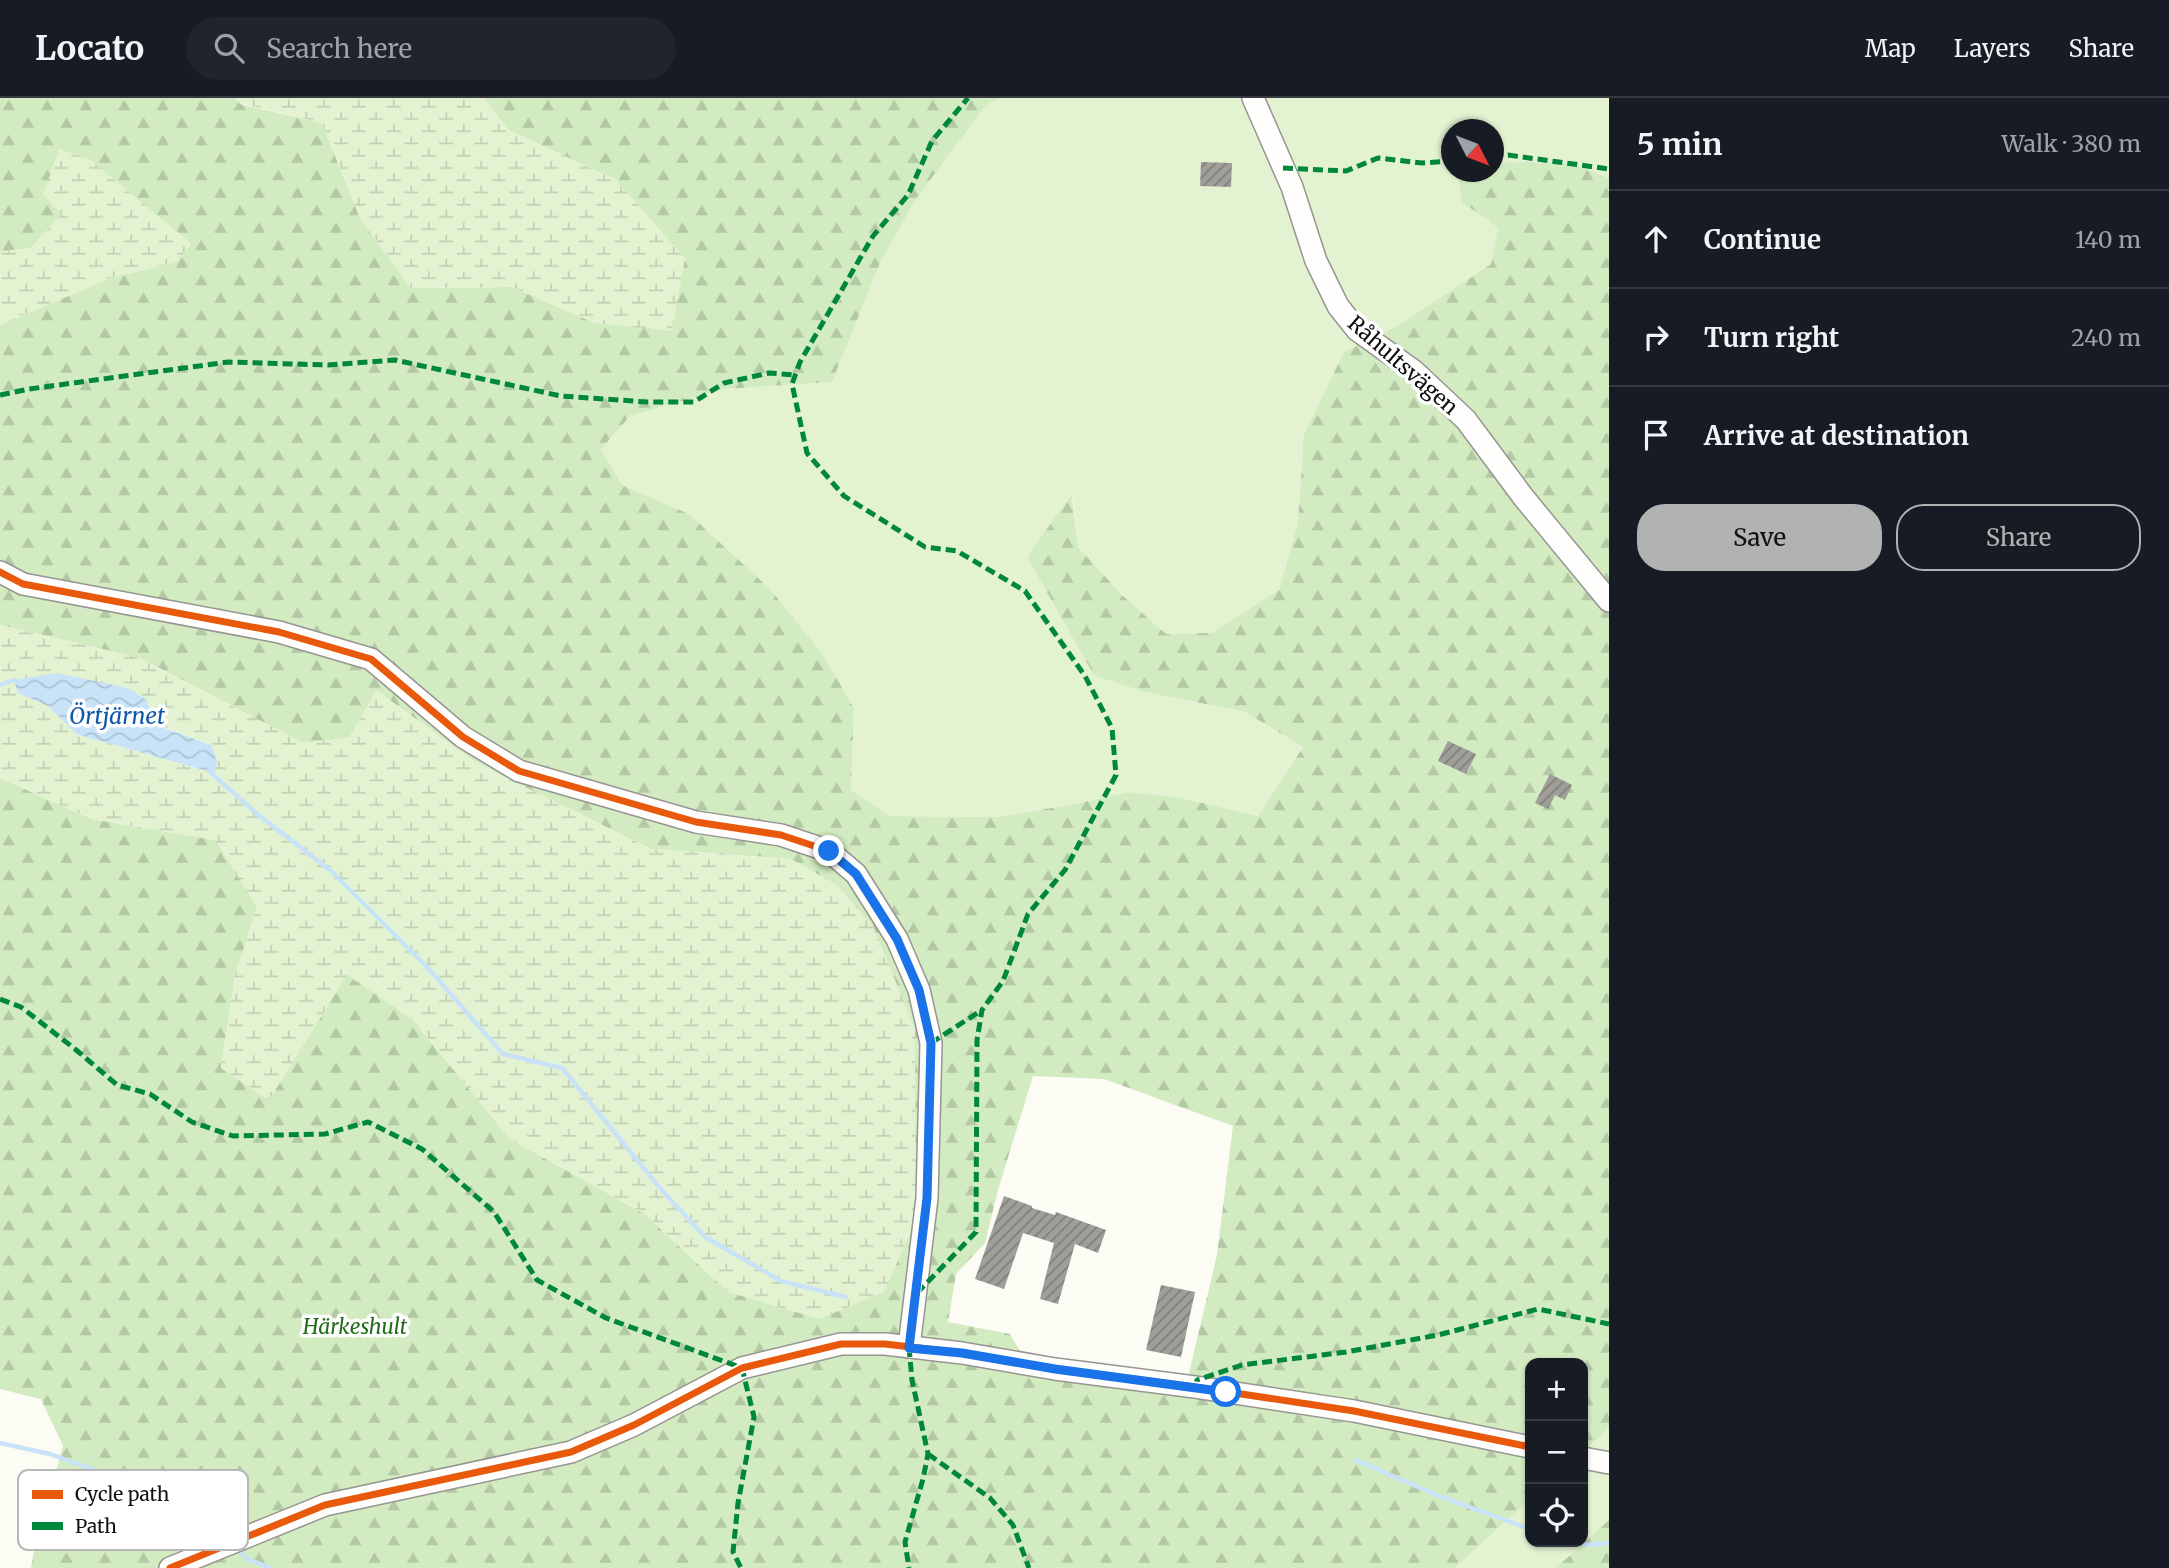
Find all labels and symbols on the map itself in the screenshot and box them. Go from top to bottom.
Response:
north arrow [1441,119,1504,182]
street label: Råhultsvägen [1342,310,1464,420]
water label: Örtjärnet [69,701,165,730]
route end [813,835,844,866]
park label: Härkeshult [302,1313,408,1340]
route start [1210,1376,1241,1407]
legend [18,1470,248,1550]
text: Cycle path [75,1482,170,1506]
text: Path [75,1514,117,1538]

